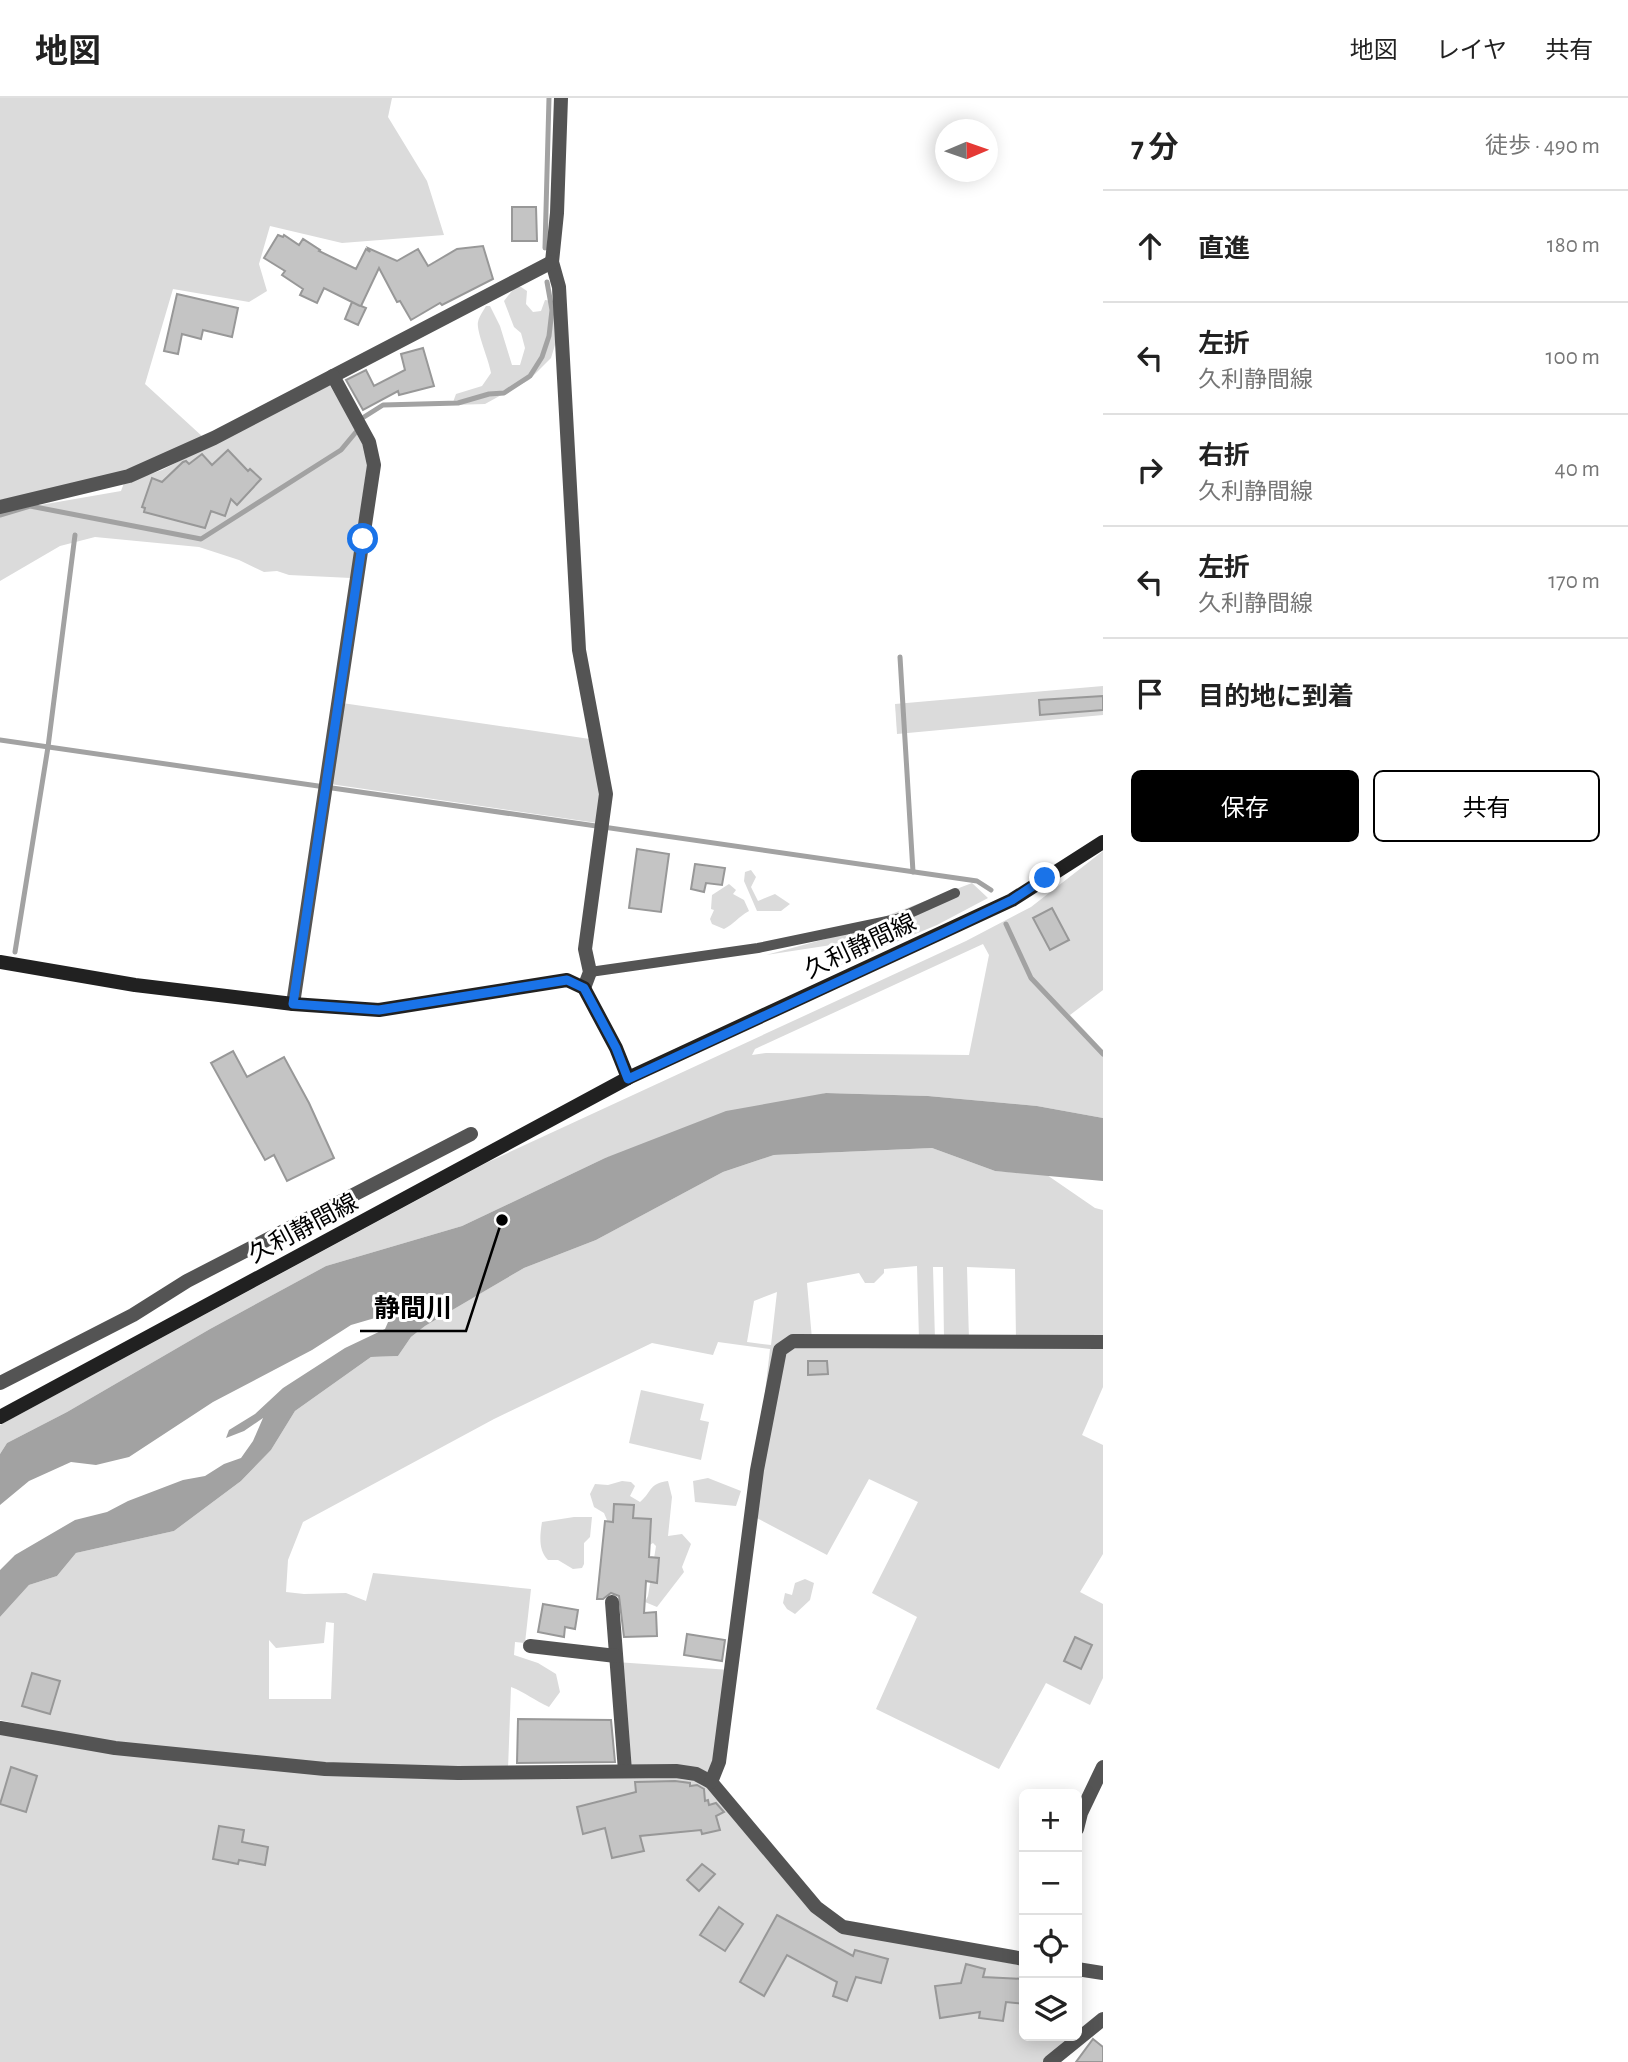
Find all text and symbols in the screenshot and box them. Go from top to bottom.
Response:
text: 地図 [35,36,101,69]
text: 地図 [1350,39,1398,63]
text: レイヤ [1436,39,1507,63]
text: 共有 [1545,39,1593,63]
north arrow [935,119,998,182]
text: 7 分 [1131,133,1179,163]
text: 徒歩 · 490 m [1485,135,1600,158]
icon: ahead [1131,227,1169,265]
text: 180 m [1547,234,1600,257]
text: 直進 [1198,236,1250,262]
text: 左折 [1198,331,1250,357]
icon: left [1131,339,1169,377]
text: 100 m [1546,346,1600,369]
text: 久利静間線 [1198,369,1313,392]
text: 右折 [1198,443,1250,469]
icon: right [1131,451,1169,489]
text: 40 m [1555,458,1600,481]
text: 久利静間線 [1198,481,1313,504]
route start [347,523,378,554]
text: 左折 [1198,555,1250,581]
icon: left [1131,563,1169,601]
text: 170 m [1548,570,1600,593]
text: 久利静間線 [1198,593,1313,616]
icon: arrive [1131,675,1169,713]
text: 目的地に到着 [1198,684,1354,710]
button: 保存 [1131,770,1359,842]
button: 共有 [1373,770,1600,842]
route end [1029,862,1060,893]
street label: 久利静間線 [800,909,920,983]
street label: 久利静間線 [244,1188,362,1268]
callout: 静間川 [360,1284,466,1331]
text: 静間川 [374,1294,452,1322]
map controls [1019,1789,1082,2041]
button: + [1019,1789,1082,1852]
button: − [1019,1852,1082,1915]
button: locate [1019,1915,1082,1978]
button: layers [1019,1978,1082,2041]

